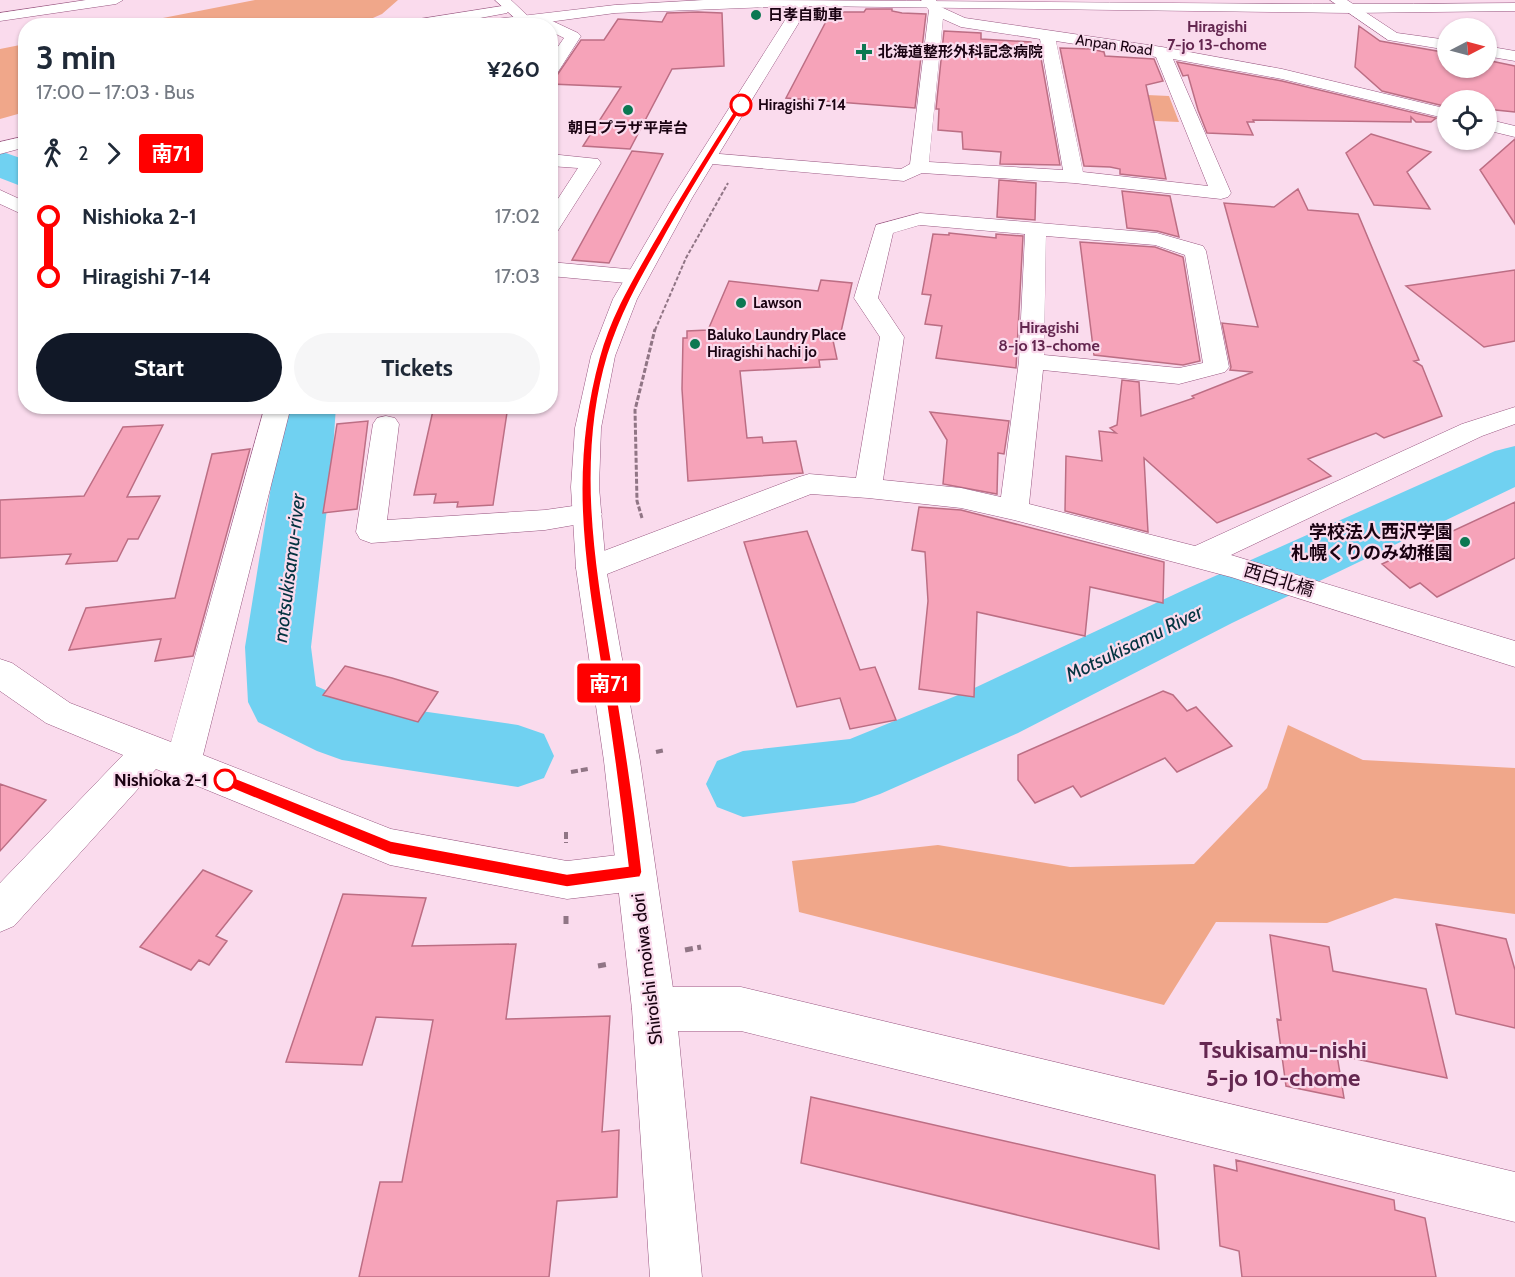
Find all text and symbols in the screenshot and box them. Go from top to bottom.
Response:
place label: 日孝自動車 [768,6,843,24]
marker: 日孝自動車 [749,8,763,22]
district label: Hiragishi 7-jo 13-chome [1167,17,1267,54]
north arrow [1437,18,1497,78]
map controls [1437,18,1497,150]
street label: Anpan Road [1074,31,1154,59]
text: 3 min [36,37,116,77]
marker: 北海道整形外科記念病院 [855,43,873,61]
place label: 北海道整形外科記念病院 [878,43,1043,61]
text: ¥260 [487,56,540,83]
text: 17:00 – 17:03 · Bus [36,80,194,104]
button: locate [1437,90,1497,150]
marker: Hiragishi 7-14 [730,94,752,116]
place label: Hiragishi 7-14 [758,96,846,114]
marker: 朝日プラザ平岸台 [621,103,635,117]
place label: 朝日プラザ平岸台 [568,119,688,137]
icon: walk [36,137,69,170]
icon: forward [97,137,130,170]
text: 2 [78,141,88,165]
text: 南71 [151,141,191,166]
text: Nishioka 2-1 [82,203,197,230]
text: 17:02 [495,204,540,228]
text: Hiragishi 7-14 [82,263,211,290]
text: 17:03 [494,264,540,288]
place label: Lawson [753,294,802,312]
marker: Lawson [734,296,748,310]
district label: Hiragishi 8-jo 13-chome [998,318,1100,355]
place label: Baluko Laundry Place Hiragishi hachi jo [707,326,846,361]
button: Start [36,333,282,402]
button: Tickets [294,333,540,402]
marker: Baluko Laundry Place Hiragishi hachi jo [688,337,702,351]
water label: motsukisamu-river [268,491,310,644]
place label: 学校法人西沢学園 札幌くりのみ幼稚園 [1291,521,1453,564]
marker: 学校法人西沢学園 札幌くりのみ幼稚園 [1458,535,1472,549]
street label: 西白北橋 [1241,559,1317,601]
water label: Motsukisamu River [1061,599,1207,687]
line badge: 南71 [574,664,644,702]
text: 南71 [589,671,629,696]
place label: Nishioka 2-1 [114,769,208,791]
marker: Nishioka 2-1 [214,769,236,791]
street label: Shiroishi moiwa dori [627,892,667,1046]
district label: Tsukisamu-nishi 5-jo 10-chome [1199,1035,1367,1092]

